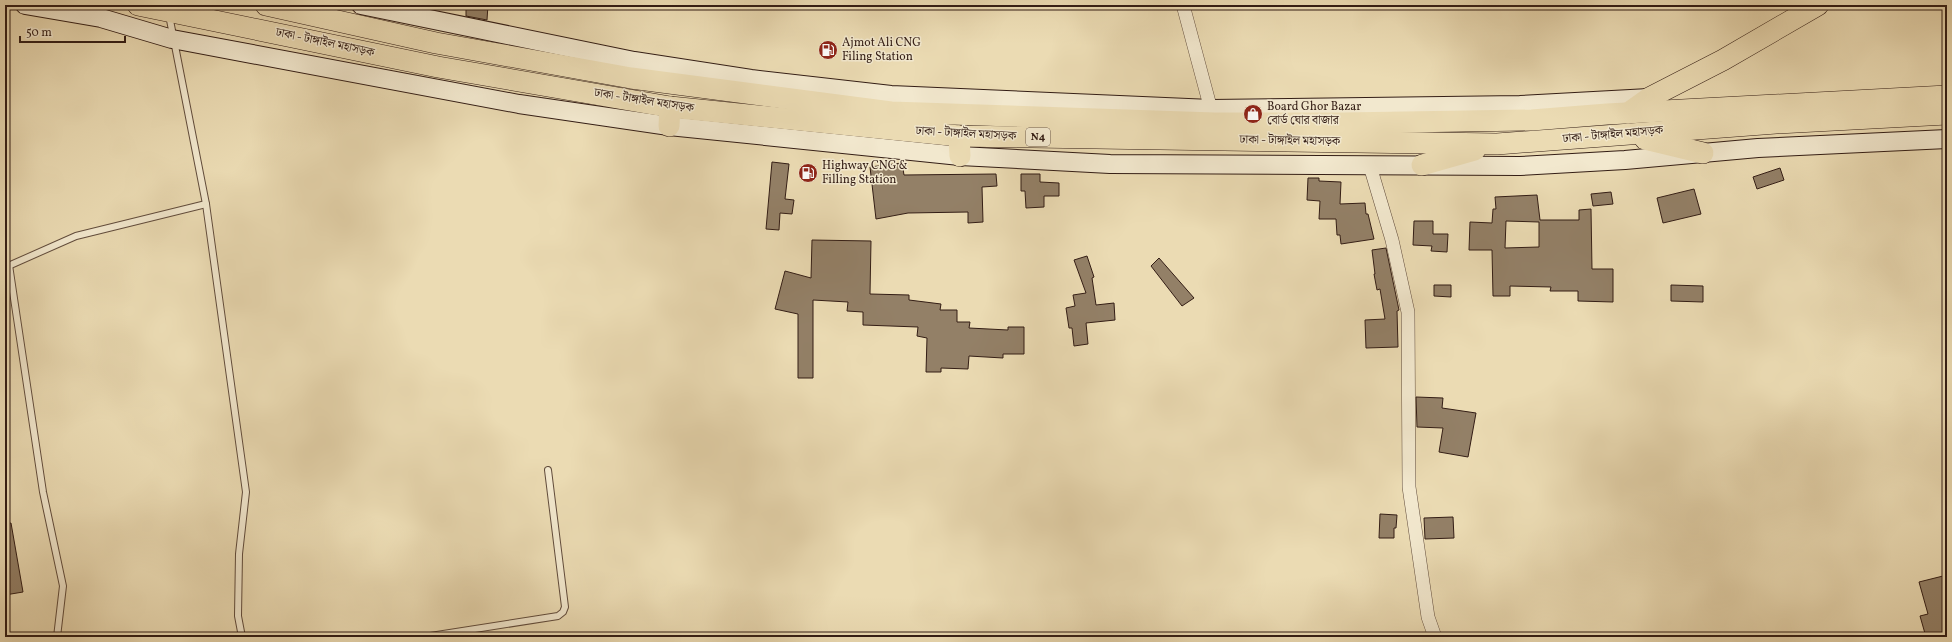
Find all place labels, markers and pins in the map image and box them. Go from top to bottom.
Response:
place label: Ajmot Ali CNG Filing Station [842,35,921,65]
fuel station icon: Ajmot Ali CNG Filing Station [817,39,839,61]
place label: Board Ghor Bazar বোর্ড ঘোর বাজার [1267,99,1361,129]
shop icon: Board Ghor Bazar বোর্ড ঘোর বাজার [1242,103,1264,125]
place label: Highway CNG & Filling Station [822,158,908,188]
fuel station icon: Highway CNG & Filling Station [797,162,819,184]

